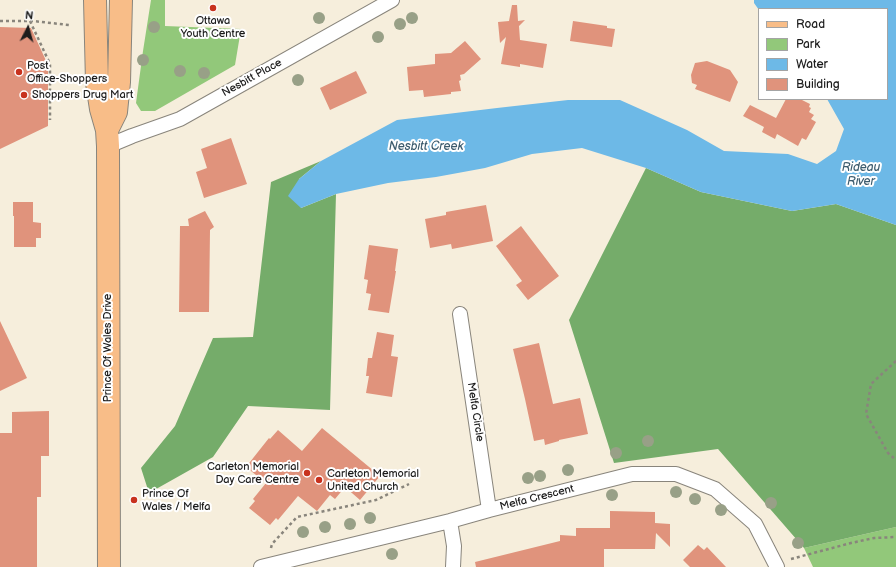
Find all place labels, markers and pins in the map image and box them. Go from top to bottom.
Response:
marker: Ottawa Youth Centre [208,3,218,13]
place label: Ottawa Youth Centre [181,14,245,40]
place label: Post Office-Shoppers [27,59,107,85]
marker: Post Office-Shoppers [14,67,24,77]
place label: Shoppers Drug Mart [32,88,133,102]
marker: Shoppers Drug Mart [19,90,29,100]
place label: Carleton Memorial Day Care Centre [207,460,299,486]
place label: Carleton Memorial United Church [327,467,419,493]
marker: Carleton Memorial Day Care Centre [302,468,312,478]
marker: Carleton Memorial United Church [314,475,324,485]
place label: Prince Of Wales / Melfa [142,487,211,513]
marker: Prince Of Wales / Melfa [129,495,139,505]

